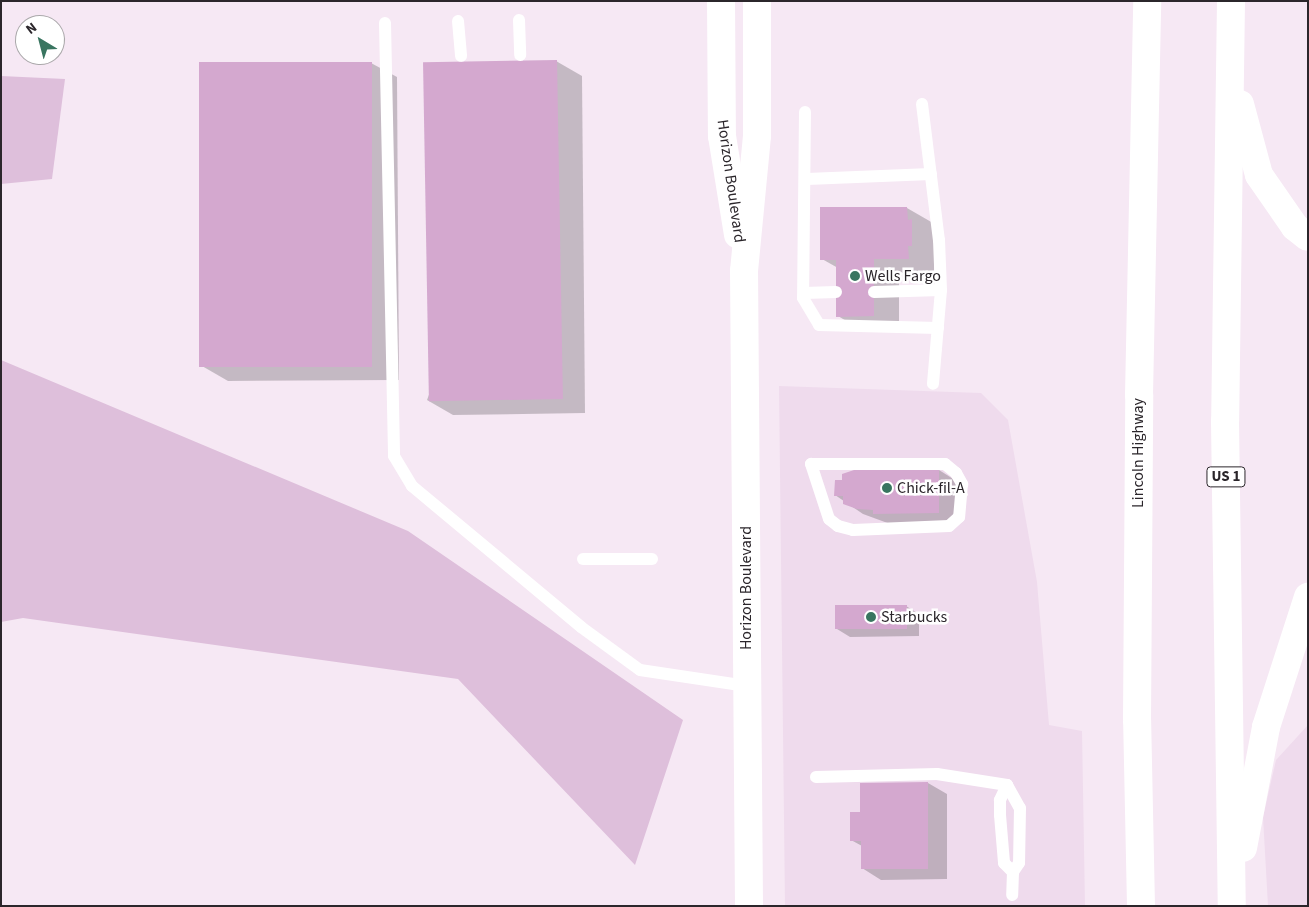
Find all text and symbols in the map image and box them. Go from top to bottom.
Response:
north arrow [15,15,65,65]
text: N [22,18,41,40]
street label: Horizon Boulevard [713,118,749,244]
place label: Wells Fargo [865,266,941,286]
marker: Wells Fargo [849,270,861,282]
street label: Lincoln Highway [1128,398,1148,508]
road number: US 1 [1206,464,1246,490]
place label: Chick-fil-A [897,478,965,498]
marker: Chick-fil-A [881,482,893,494]
street label: Horizon Boulevard [736,526,756,650]
place label: Starbucks [881,607,947,627]
marker: Starbucks [865,611,877,623]

